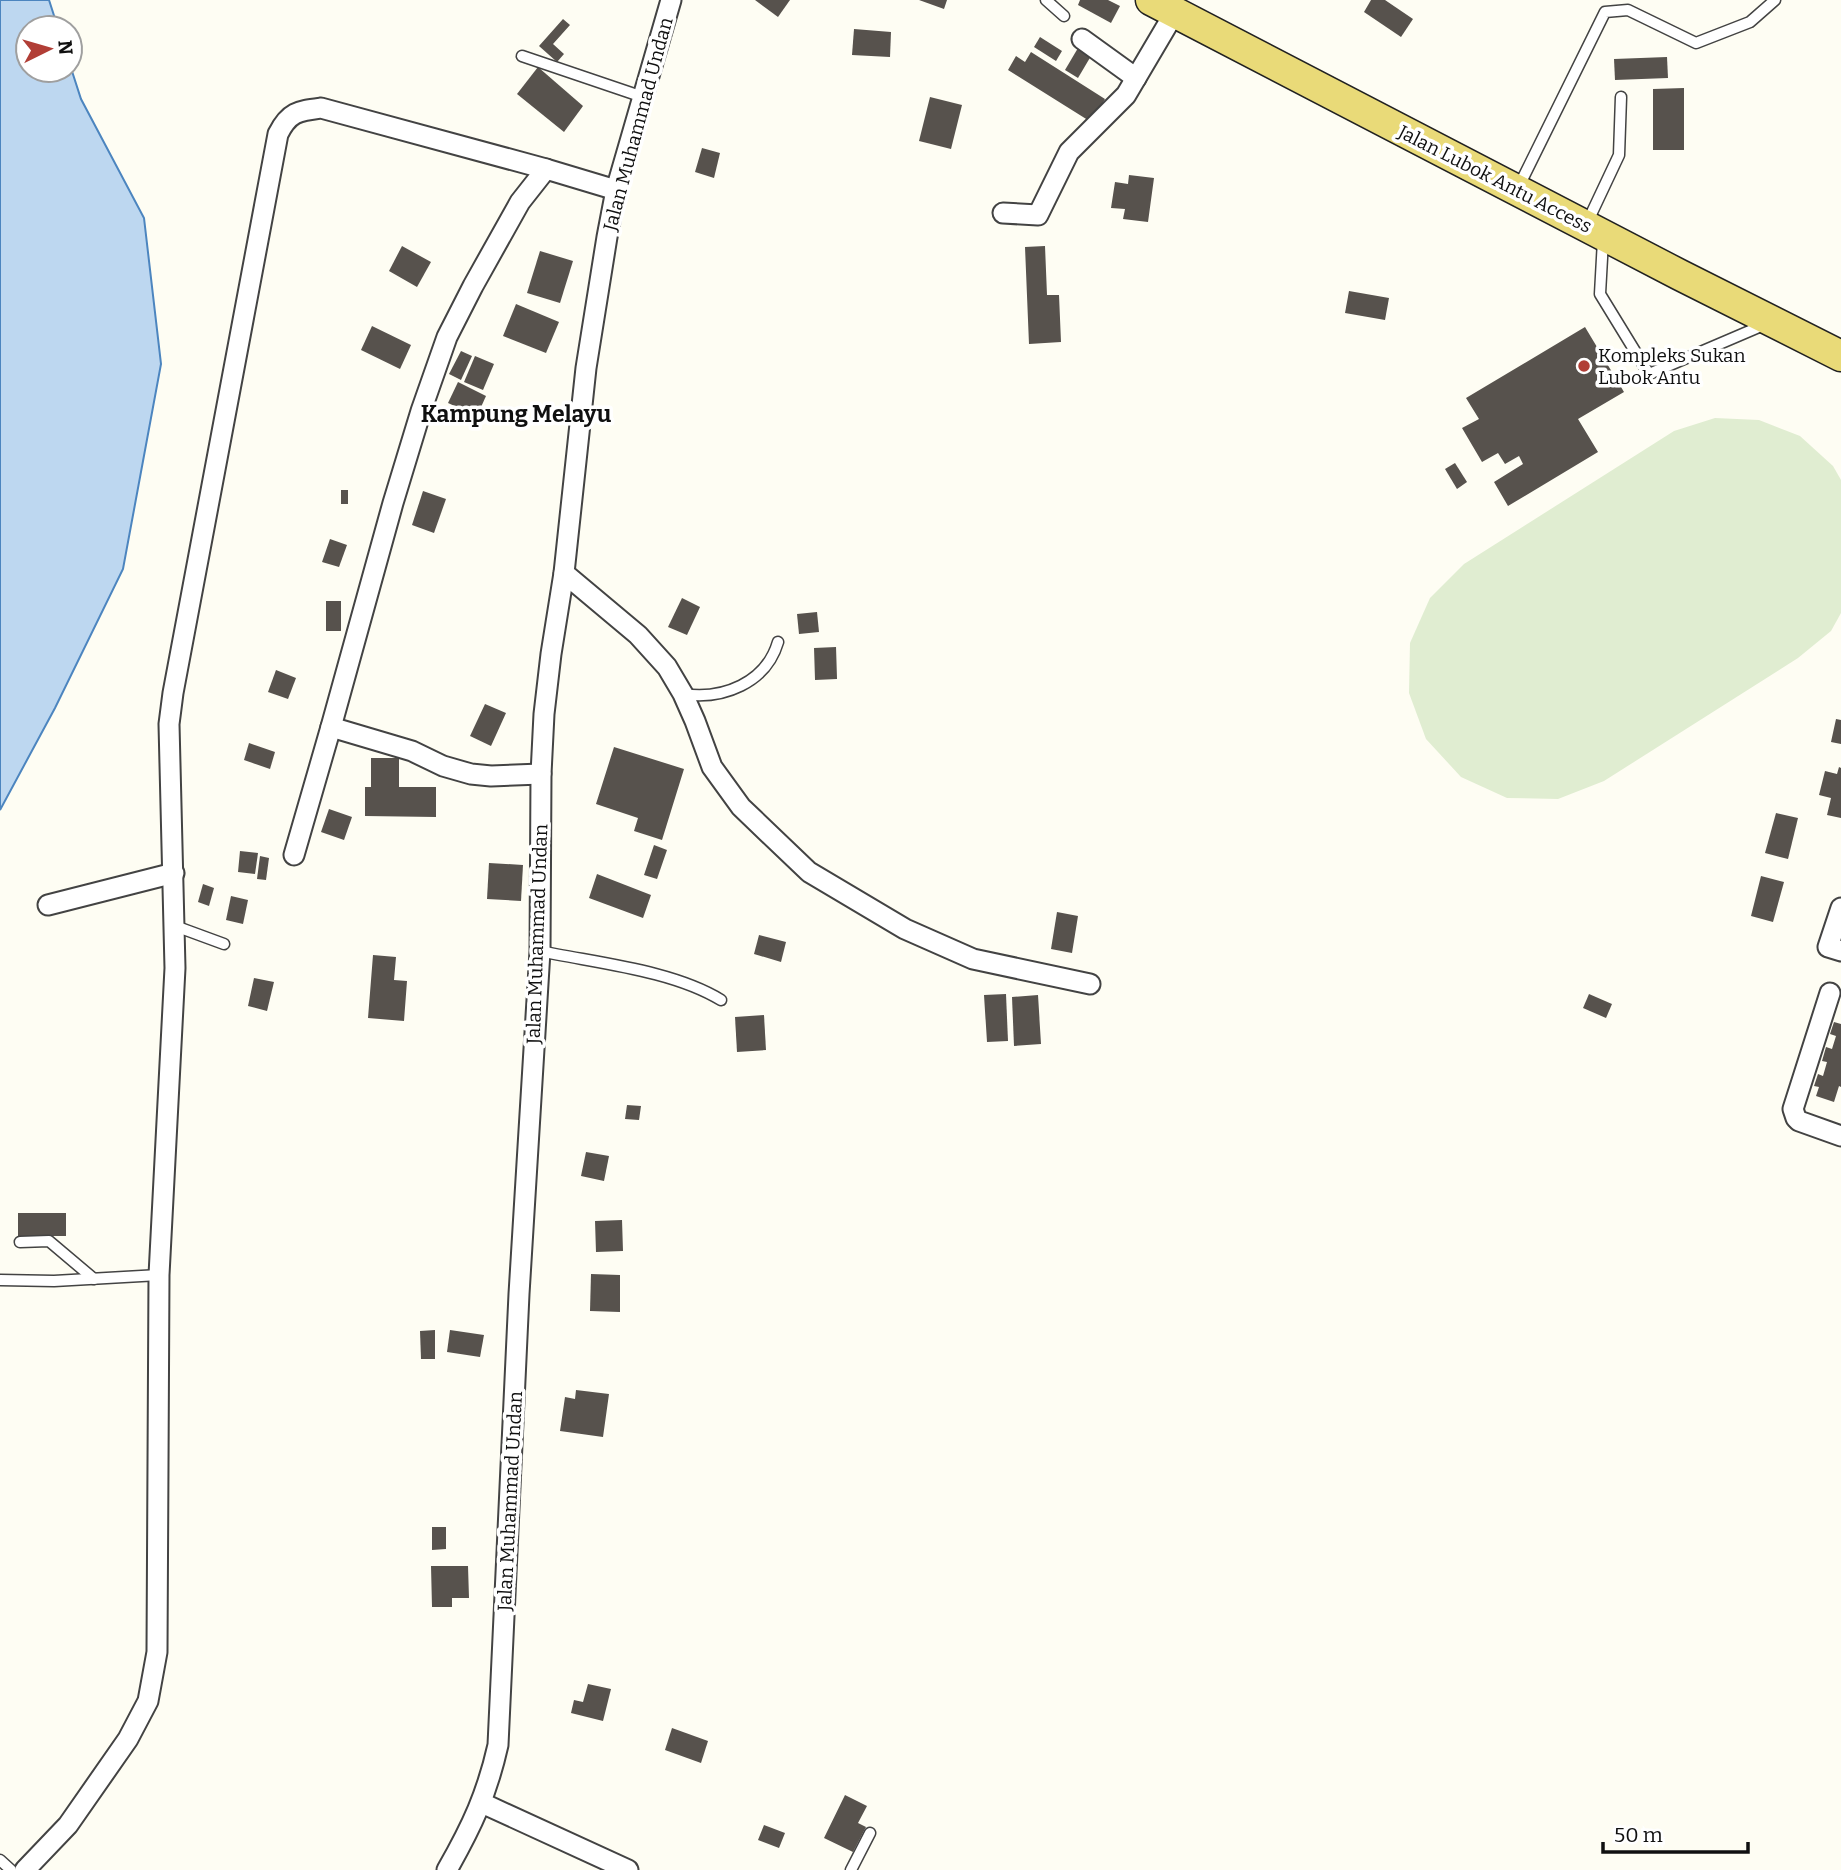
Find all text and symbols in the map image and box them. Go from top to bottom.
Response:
north arrow [14,14,84,84]
street label: Jalan Muhammad Undan [598,15,678,234]
text: N [53,39,78,56]
street label: Jalan Lubok Antu Access [1393,120,1596,238]
place label: Kompleks Sukan Lubok Antu [1598,344,1746,389]
marker: Kompleks Sukan Lubok Antu [1576,358,1592,374]
district label: Kampung Melayu [421,400,612,428]
street label: Jalan Muhammad Undan [522,824,552,1045]
street label: Jalan Muhammad Undan [493,1391,527,1612]
scale bar [1603,1811,1748,1855]
text: 50 m [1614,1822,1663,1848]

